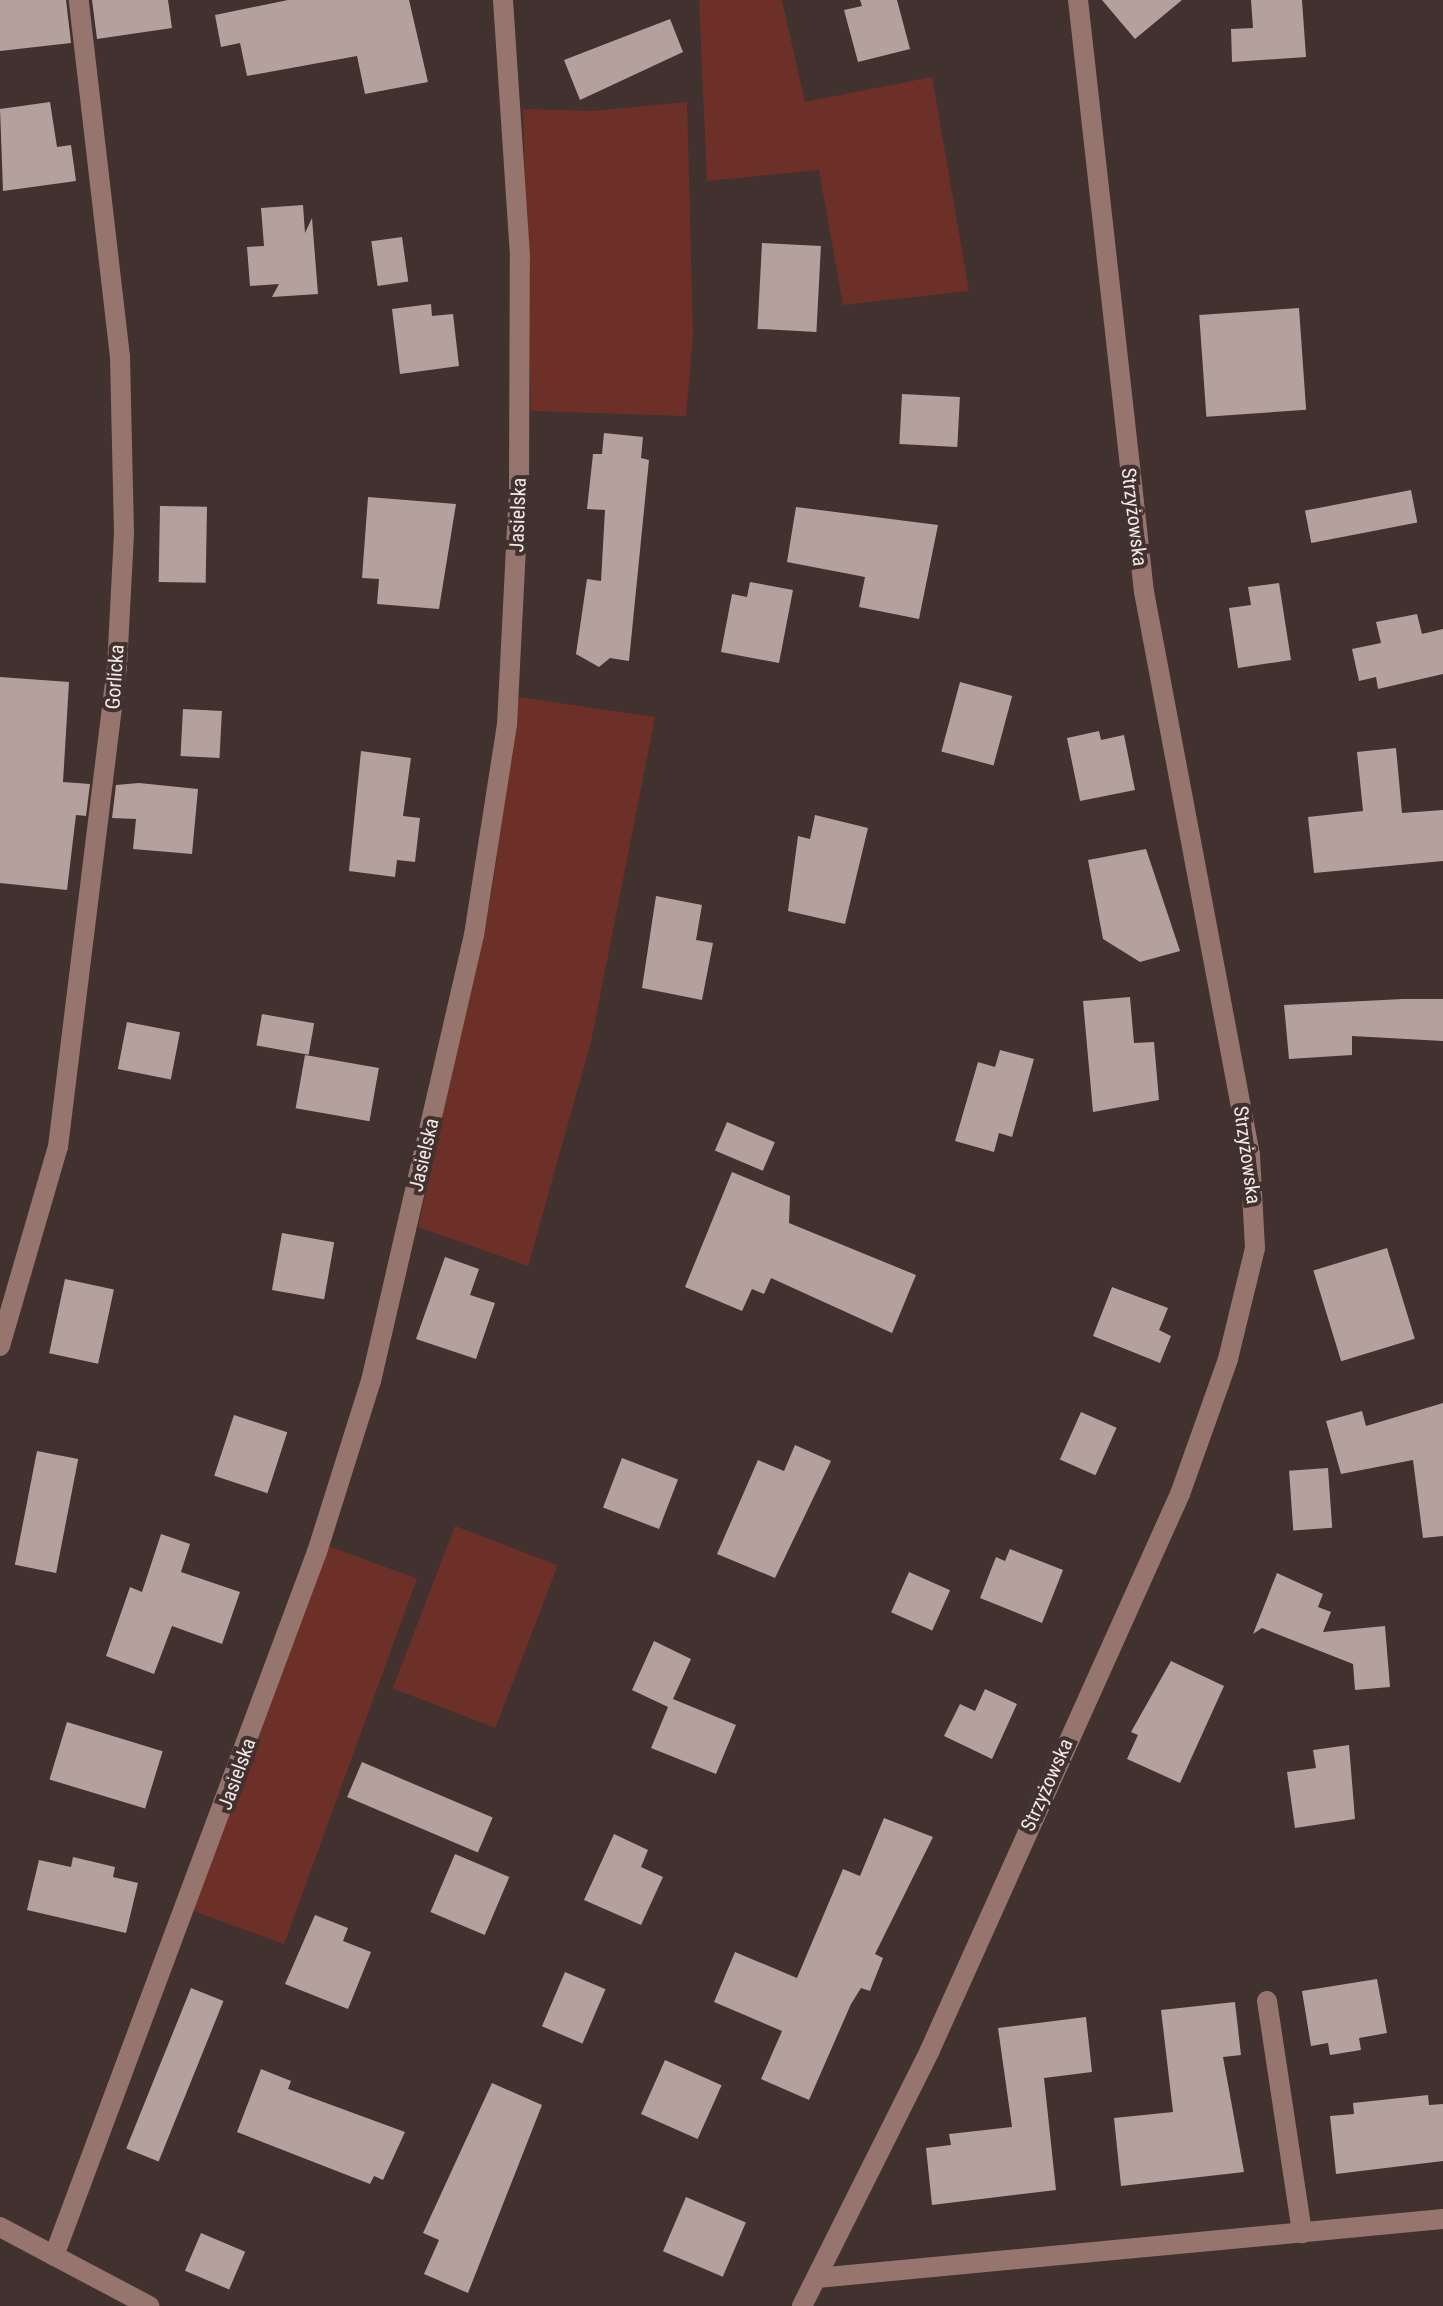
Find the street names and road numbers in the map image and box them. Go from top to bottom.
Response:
street label: Strzyżowska [1116,466,1152,568]
street label: Jasielska [505,477,531,553]
street label: Gorlicka [101,644,129,710]
street label: Strzyżowska [1228,1104,1266,1206]
street label: Jasielska [404,1116,444,1194]
street label: Jasielska [213,1735,261,1813]
street label: Strzyżowska [1016,1735,1078,1835]

